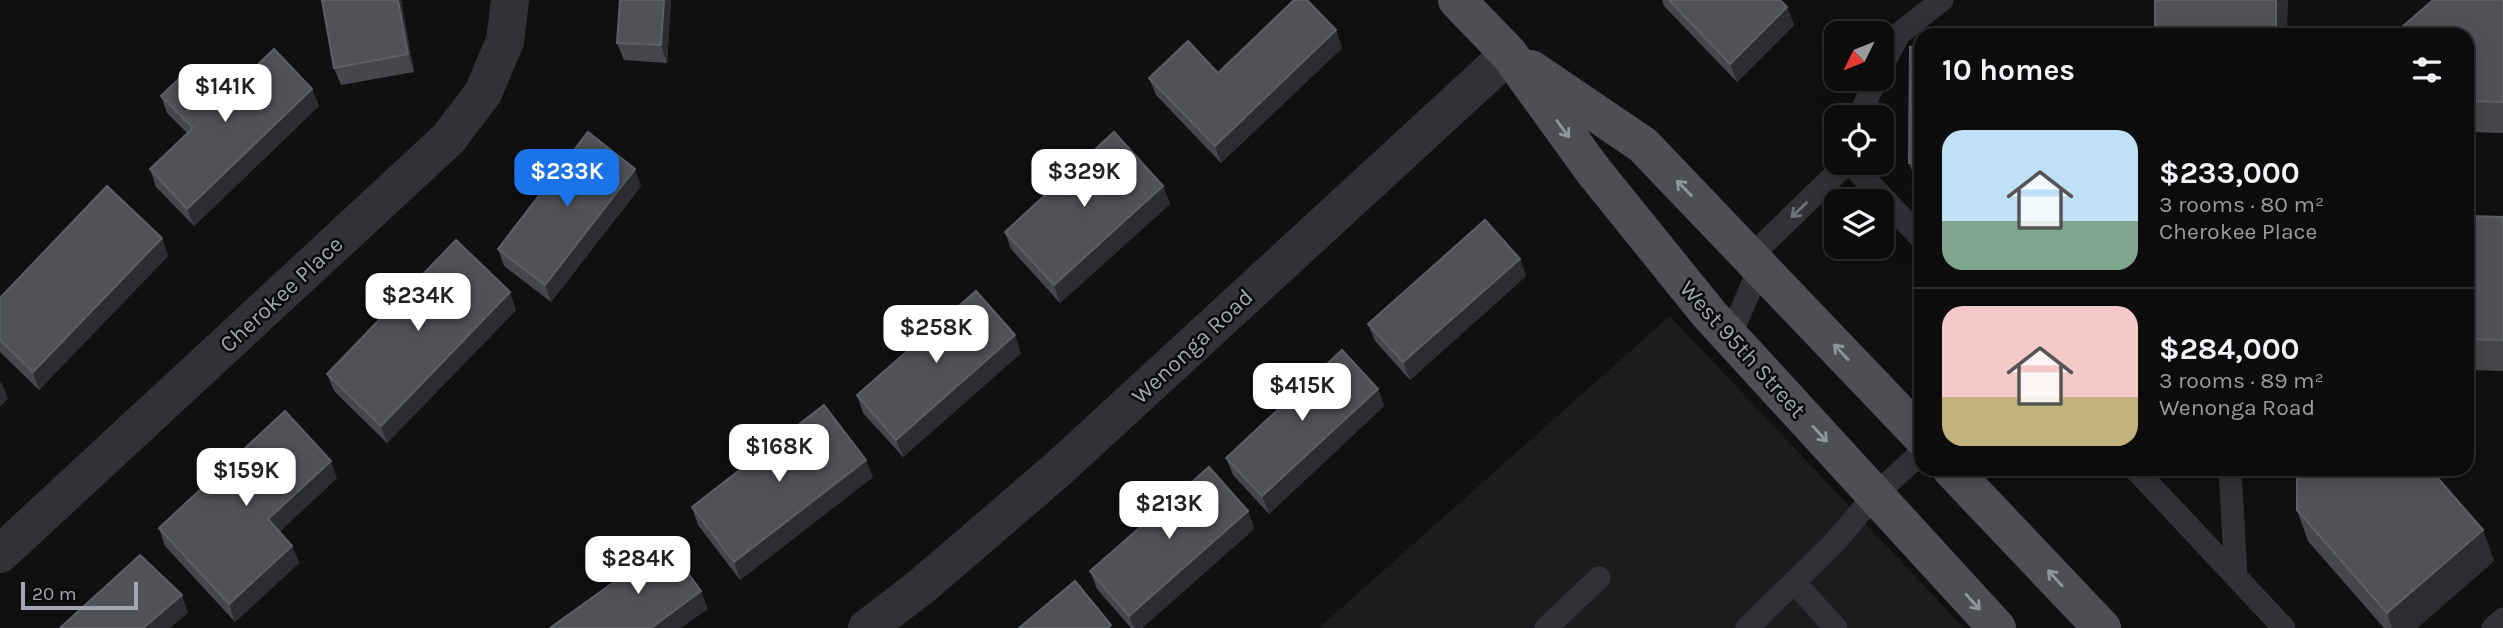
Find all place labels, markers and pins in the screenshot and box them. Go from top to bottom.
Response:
pin: $141K [176,64,274,124]
pin: $233K [518,150,616,209]
pin: $329K [1035,150,1133,209]
pin: $234K [369,274,467,333]
pin: $258K [887,306,985,365]
pin: $415K [1253,364,1351,423]
pin: $168K [730,424,828,484]
pin: $159K [197,448,295,508]
pin: $213K [1120,482,1218,541]
pin: $284K [589,536,687,596]

